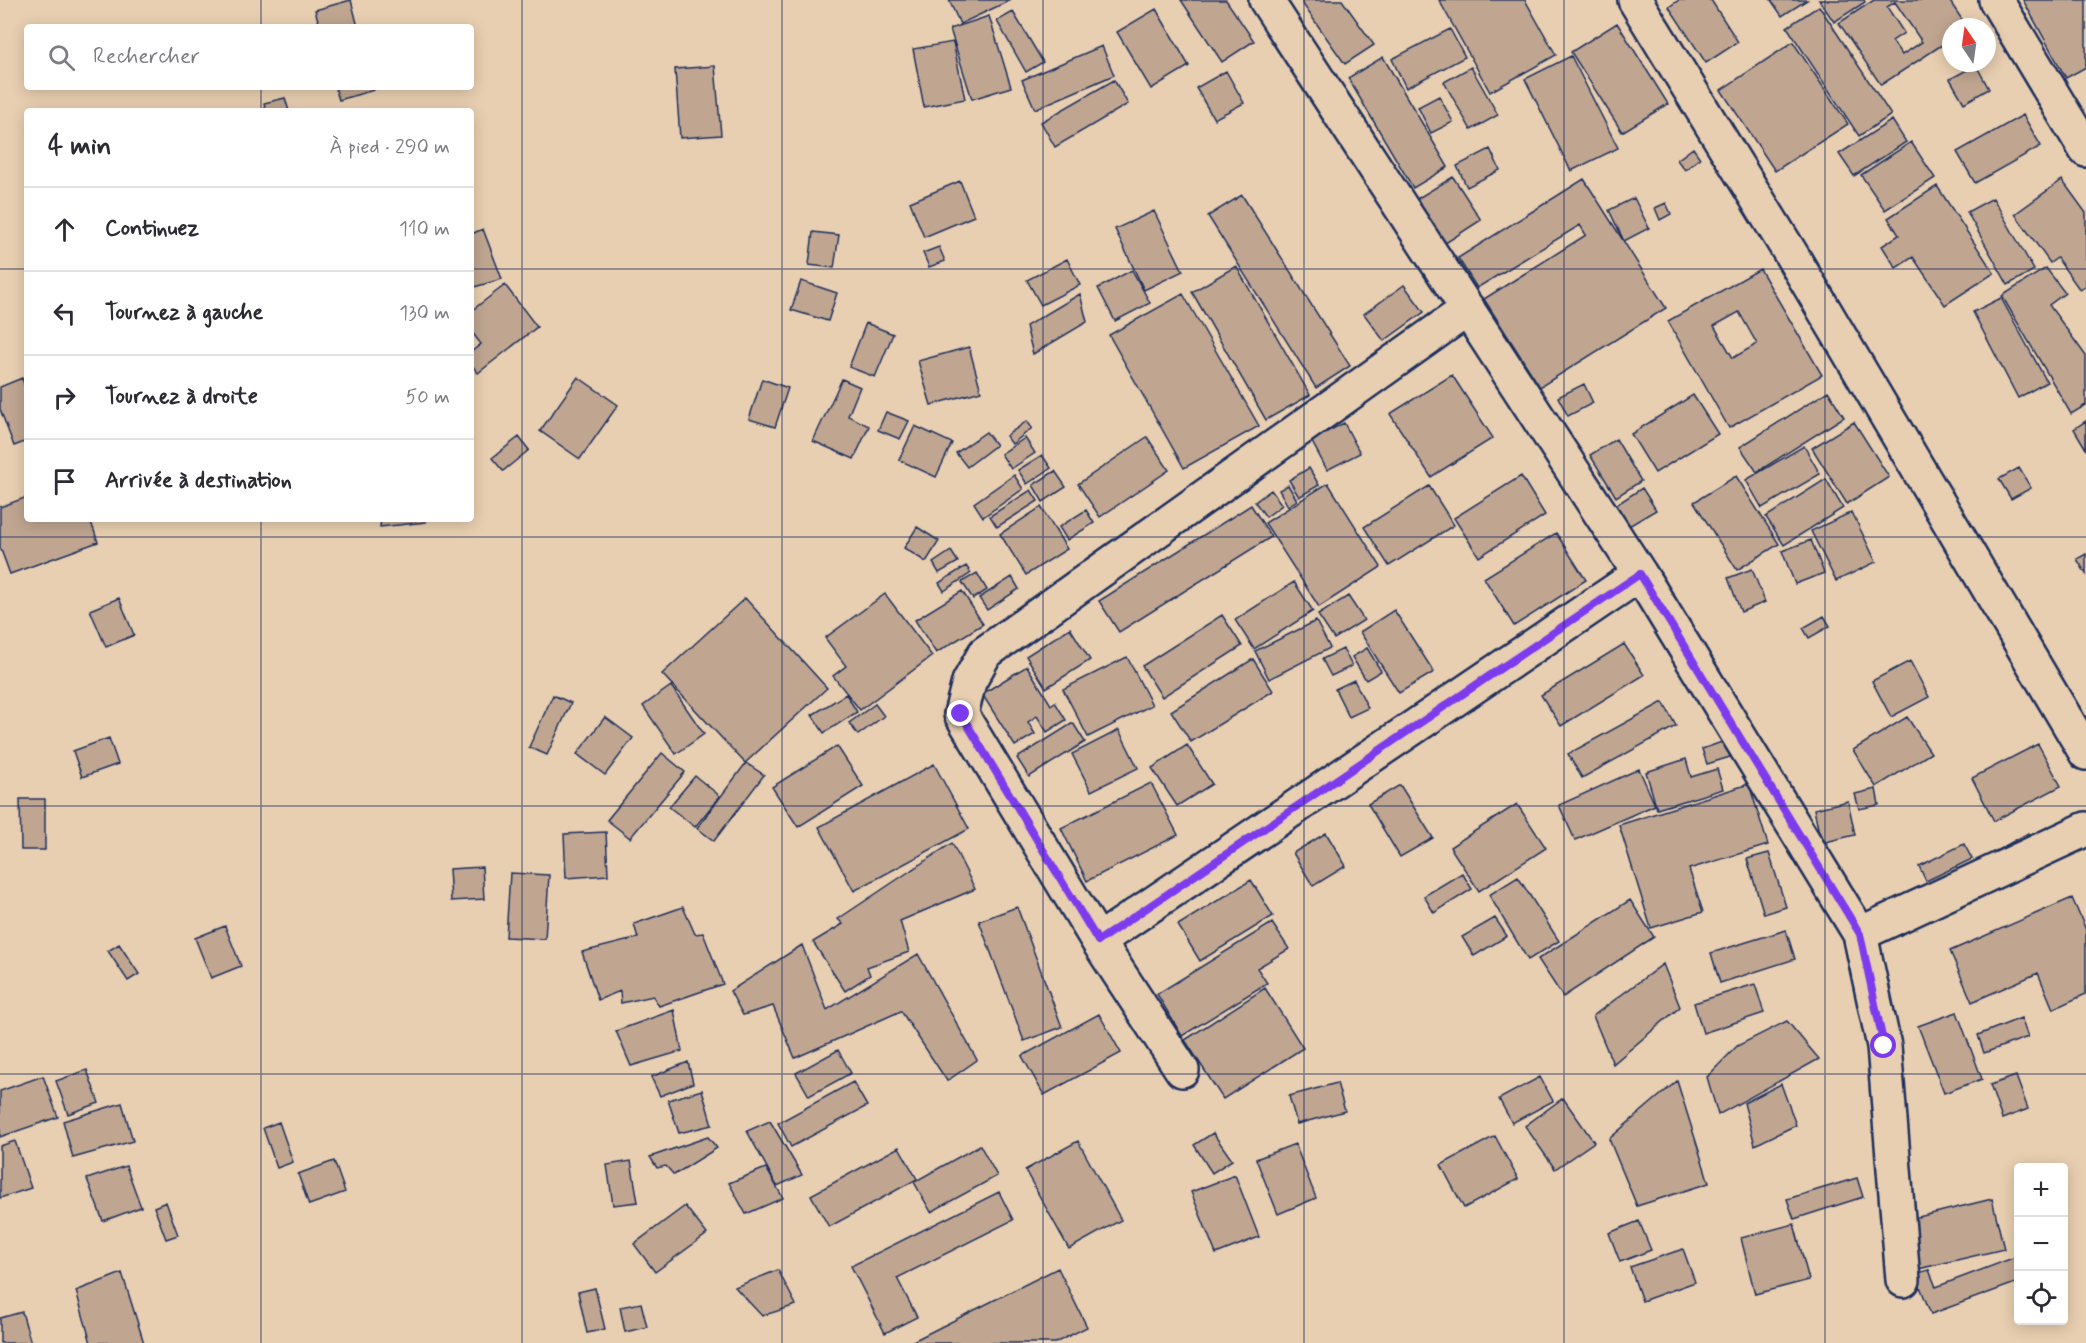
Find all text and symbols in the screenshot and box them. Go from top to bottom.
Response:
north arrow [1942,18,1996,72]
search box [24,24,474,90]
icon: search [45,41,78,74]
text: Rechercher [93,43,200,71]
text: 4 min [48,130,111,164]
text: À pied · 290 m [329,134,450,161]
icon: ahead [48,213,81,246]
text: Continuez [105,215,199,243]
text: 110 m [399,216,450,243]
icon: left [48,297,81,330]
text: Tournez à gauche [105,299,263,327]
text: 130 m [399,300,450,327]
icon: right [48,381,81,414]
text: Tournez à droite [105,383,258,411]
text: 50 m [405,384,450,411]
icon: arrive [48,465,81,498]
text: Arrivée à destination [105,467,292,495]
route end [947,700,973,726]
route start [1870,1032,1896,1058]
map controls [2014,1163,2068,1325]
button: + [2014,1163,2068,1217]
button: − [2014,1217,2068,1271]
button: locate [2014,1271,2068,1325]

